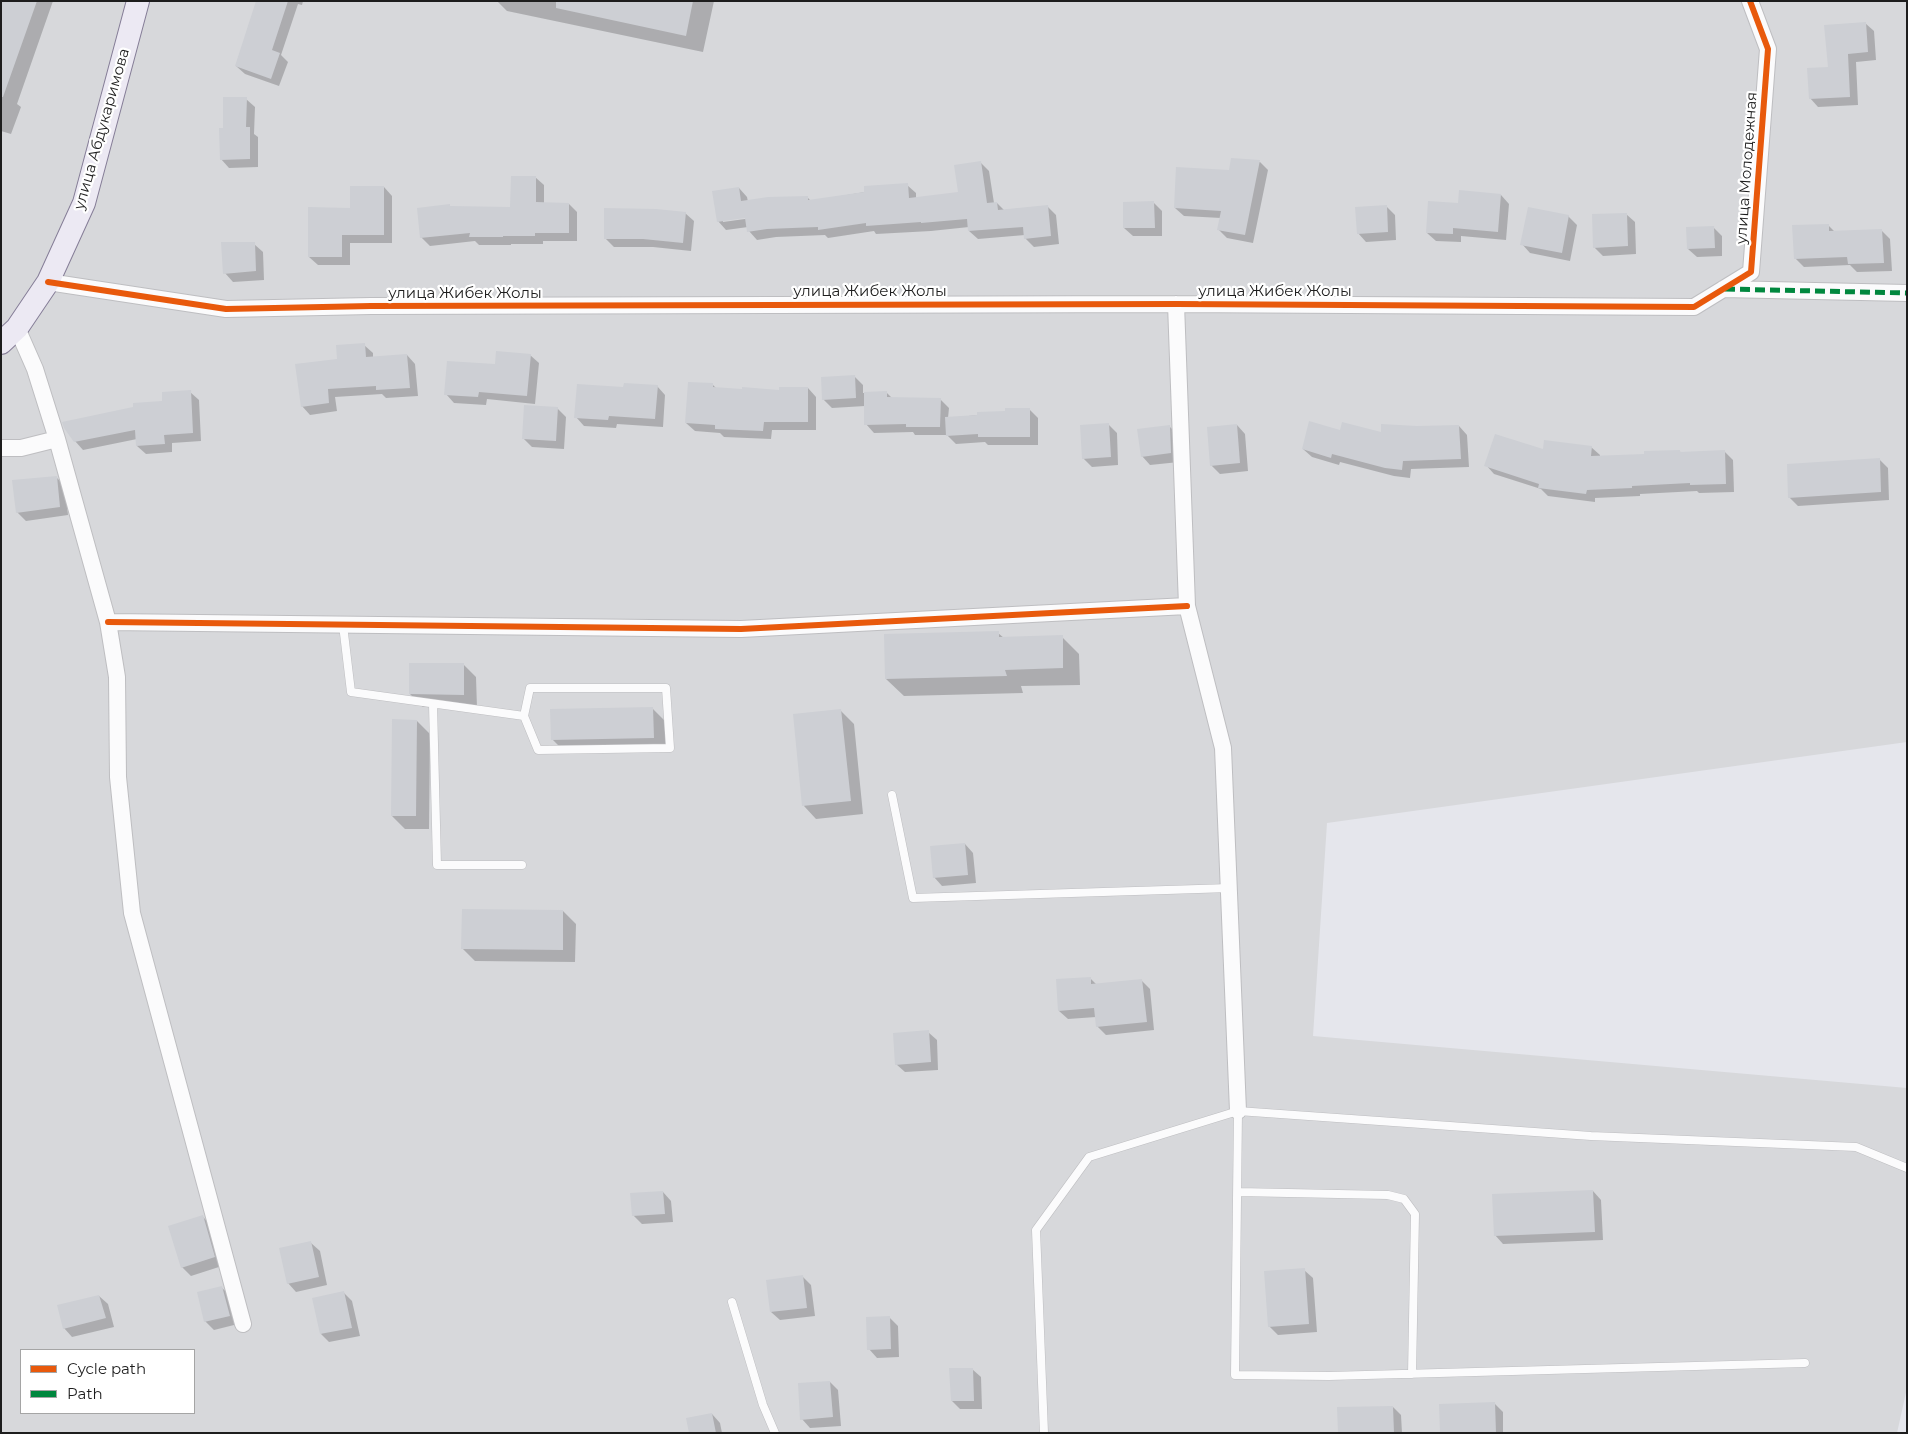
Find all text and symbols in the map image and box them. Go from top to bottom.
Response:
street label: улица Абдукаримова [70,46,134,212]
street label: улица Молодежная [1733,91,1761,245]
street label: улица Жибек Жолы [793,283,947,301]
street label: улица Жибек Жолы [1198,283,1352,301]
street label: улица Жибек Жолы [388,285,542,303]
legend [20,1349,195,1414]
text: Cycle path [67,1359,146,1378]
text: Path [67,1384,103,1403]

